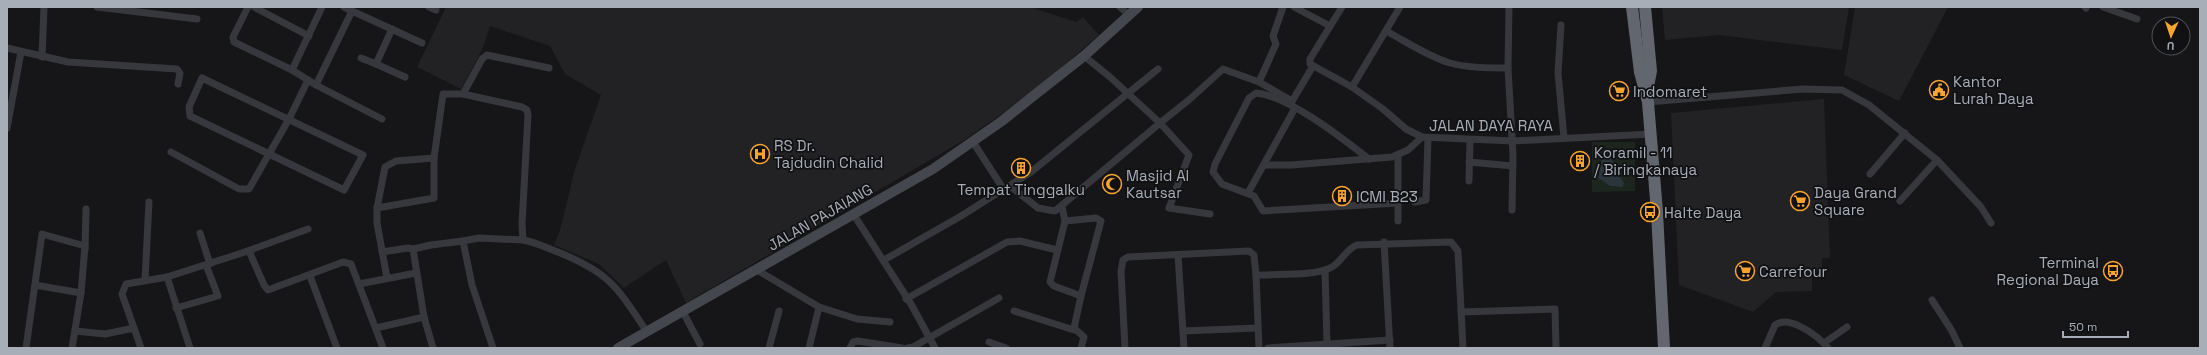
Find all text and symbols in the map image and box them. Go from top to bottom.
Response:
north arrow [2151,16,2191,56]
text: U [2166,39,2175,53]
place label: Kantor Lurah Daya [1953,72,2034,108]
public building icon: Kantor Lurah Daya [1928,79,1950,101]
supermarket icon: Indomaret [1608,80,1630,102]
place label: Indomaret [1633,82,1707,101]
street label: JALAN DAYA RAYA [1429,116,1553,135]
place label: RS Dr. Tajdudin Chalid [774,136,884,172]
hospital icon: RS Dr. Tajdudin Chalid [749,143,771,165]
place label: Koramil - 11 / Biringkanaya [1594,143,1697,179]
building icon: Koramil - 11 / Biringkanaya [1569,150,1591,172]
building icon: Tempat Tinggalku [1010,157,1032,179]
place label: Masjid Al Kautsar [1126,166,1189,202]
mosque icon: Masjid Al Kautsar [1101,173,1123,195]
street label: JALAN PAJAIANG [764,179,876,255]
place label: Tempat Tinggalku [957,180,1085,199]
place label: Daya Grand Square [1814,183,1897,219]
building icon: ICMI B23 [1331,185,1353,207]
place label: ICMI B23 [1356,187,1418,206]
supermarket icon: Daya Grand Square [1789,190,1811,212]
bus stop icon: Halte Daya [1639,201,1661,223]
place label: Halte Daya [1664,203,1742,222]
place label: Terminal Regional Daya [1997,253,2099,289]
supermarket icon: Carrefour [1734,260,1756,282]
bus stop icon: Terminal Regional Daya [2102,260,2124,282]
place label: Carrefour [1759,262,1828,281]
scale bar [2063,313,2128,339]
text: 50 m [2069,319,2097,335]

